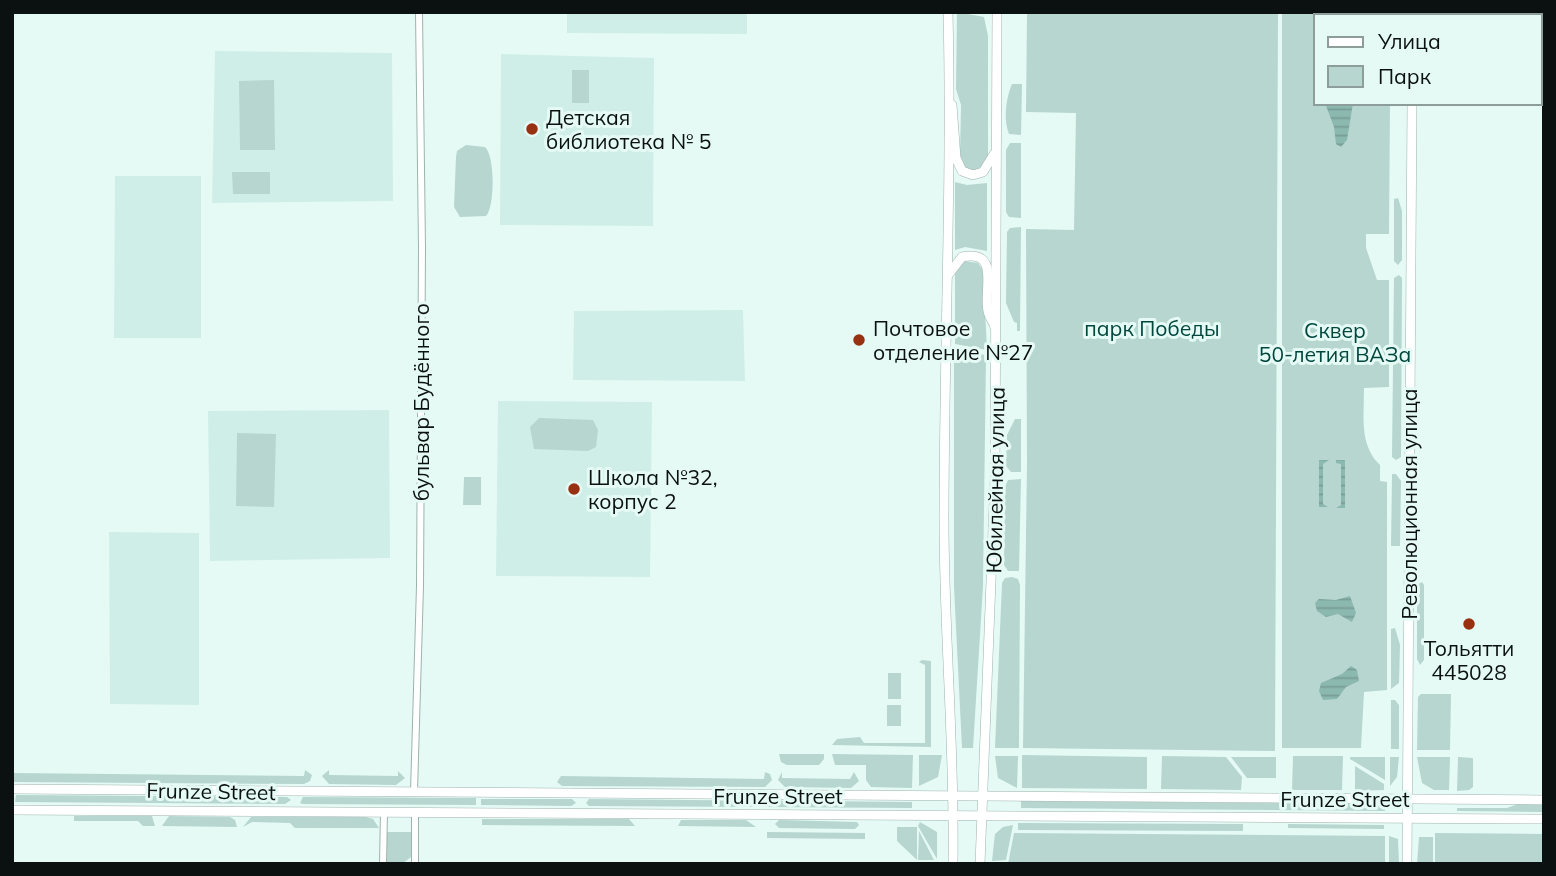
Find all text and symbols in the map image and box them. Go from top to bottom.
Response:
legend [1314,14,1542,105]
text: Улица [1377,28,1441,54]
text: Парк [1378,63,1432,89]
place label: Детская библиотека № 5 [546,104,711,154]
marker: Детская библиотека № 5 [524,121,540,137]
street label: бульвар Будённого [408,303,434,501]
place label: Почтовое отделение №27 [873,315,1033,365]
park label: парк Победы [1084,315,1220,341]
park label: Сквер 50-летия ВАЗа [1259,317,1411,367]
marker: Почтовое отделение №27 [851,332,867,348]
street label: Юбилейная улица [980,386,1010,574]
street label: Революционная улица [1396,388,1422,620]
place label: Школа №32, корпус 2 [588,464,717,514]
marker: Школа №32, корпус 2 [566,481,582,497]
marker: Тольятти 445028 [1461,616,1477,632]
place label: Тольятти 445028 [1424,635,1514,685]
street label: Frunze Street [146,777,276,805]
street label: Frunze Street [713,783,843,809]
street label: Frunze Street [1280,786,1410,812]

